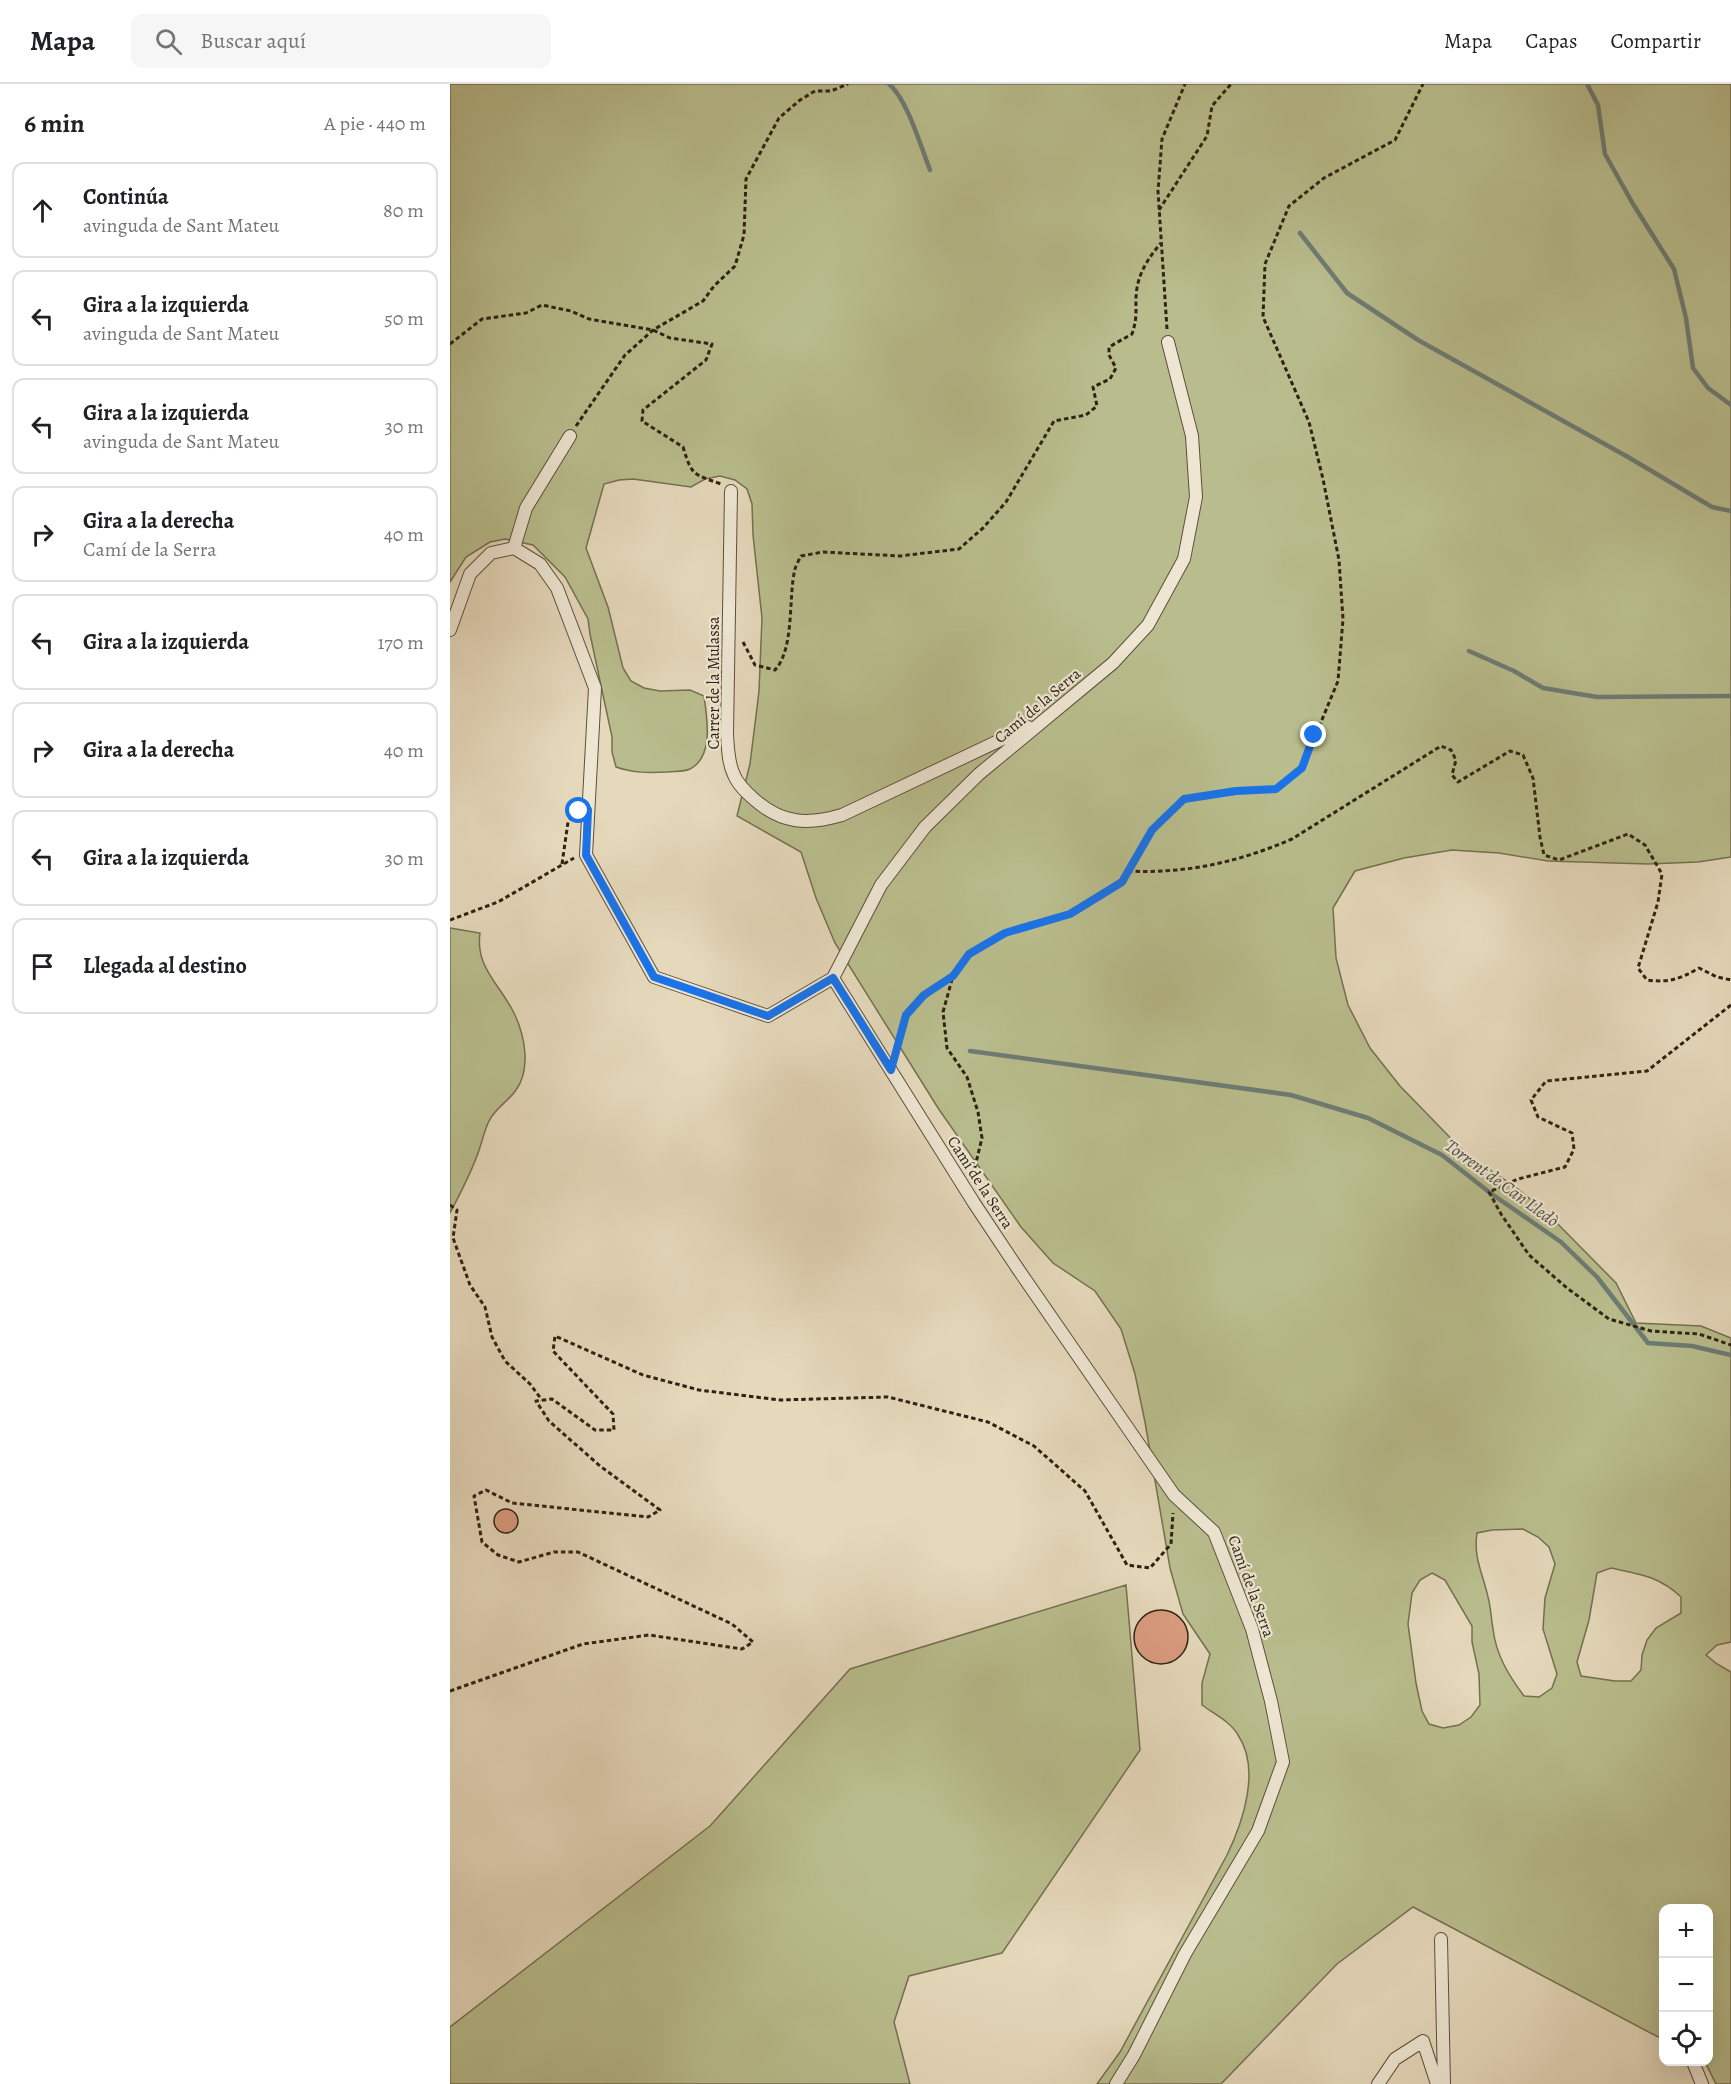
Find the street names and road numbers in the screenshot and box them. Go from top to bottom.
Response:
street label: Carrer de la Mulassa [703,616,725,750]
street label: Camí de la Serra [990,663,1086,749]
street label: Camí de la Serra [942,1132,1019,1234]
street label: Camí de la Serra [1222,1532,1280,1641]

